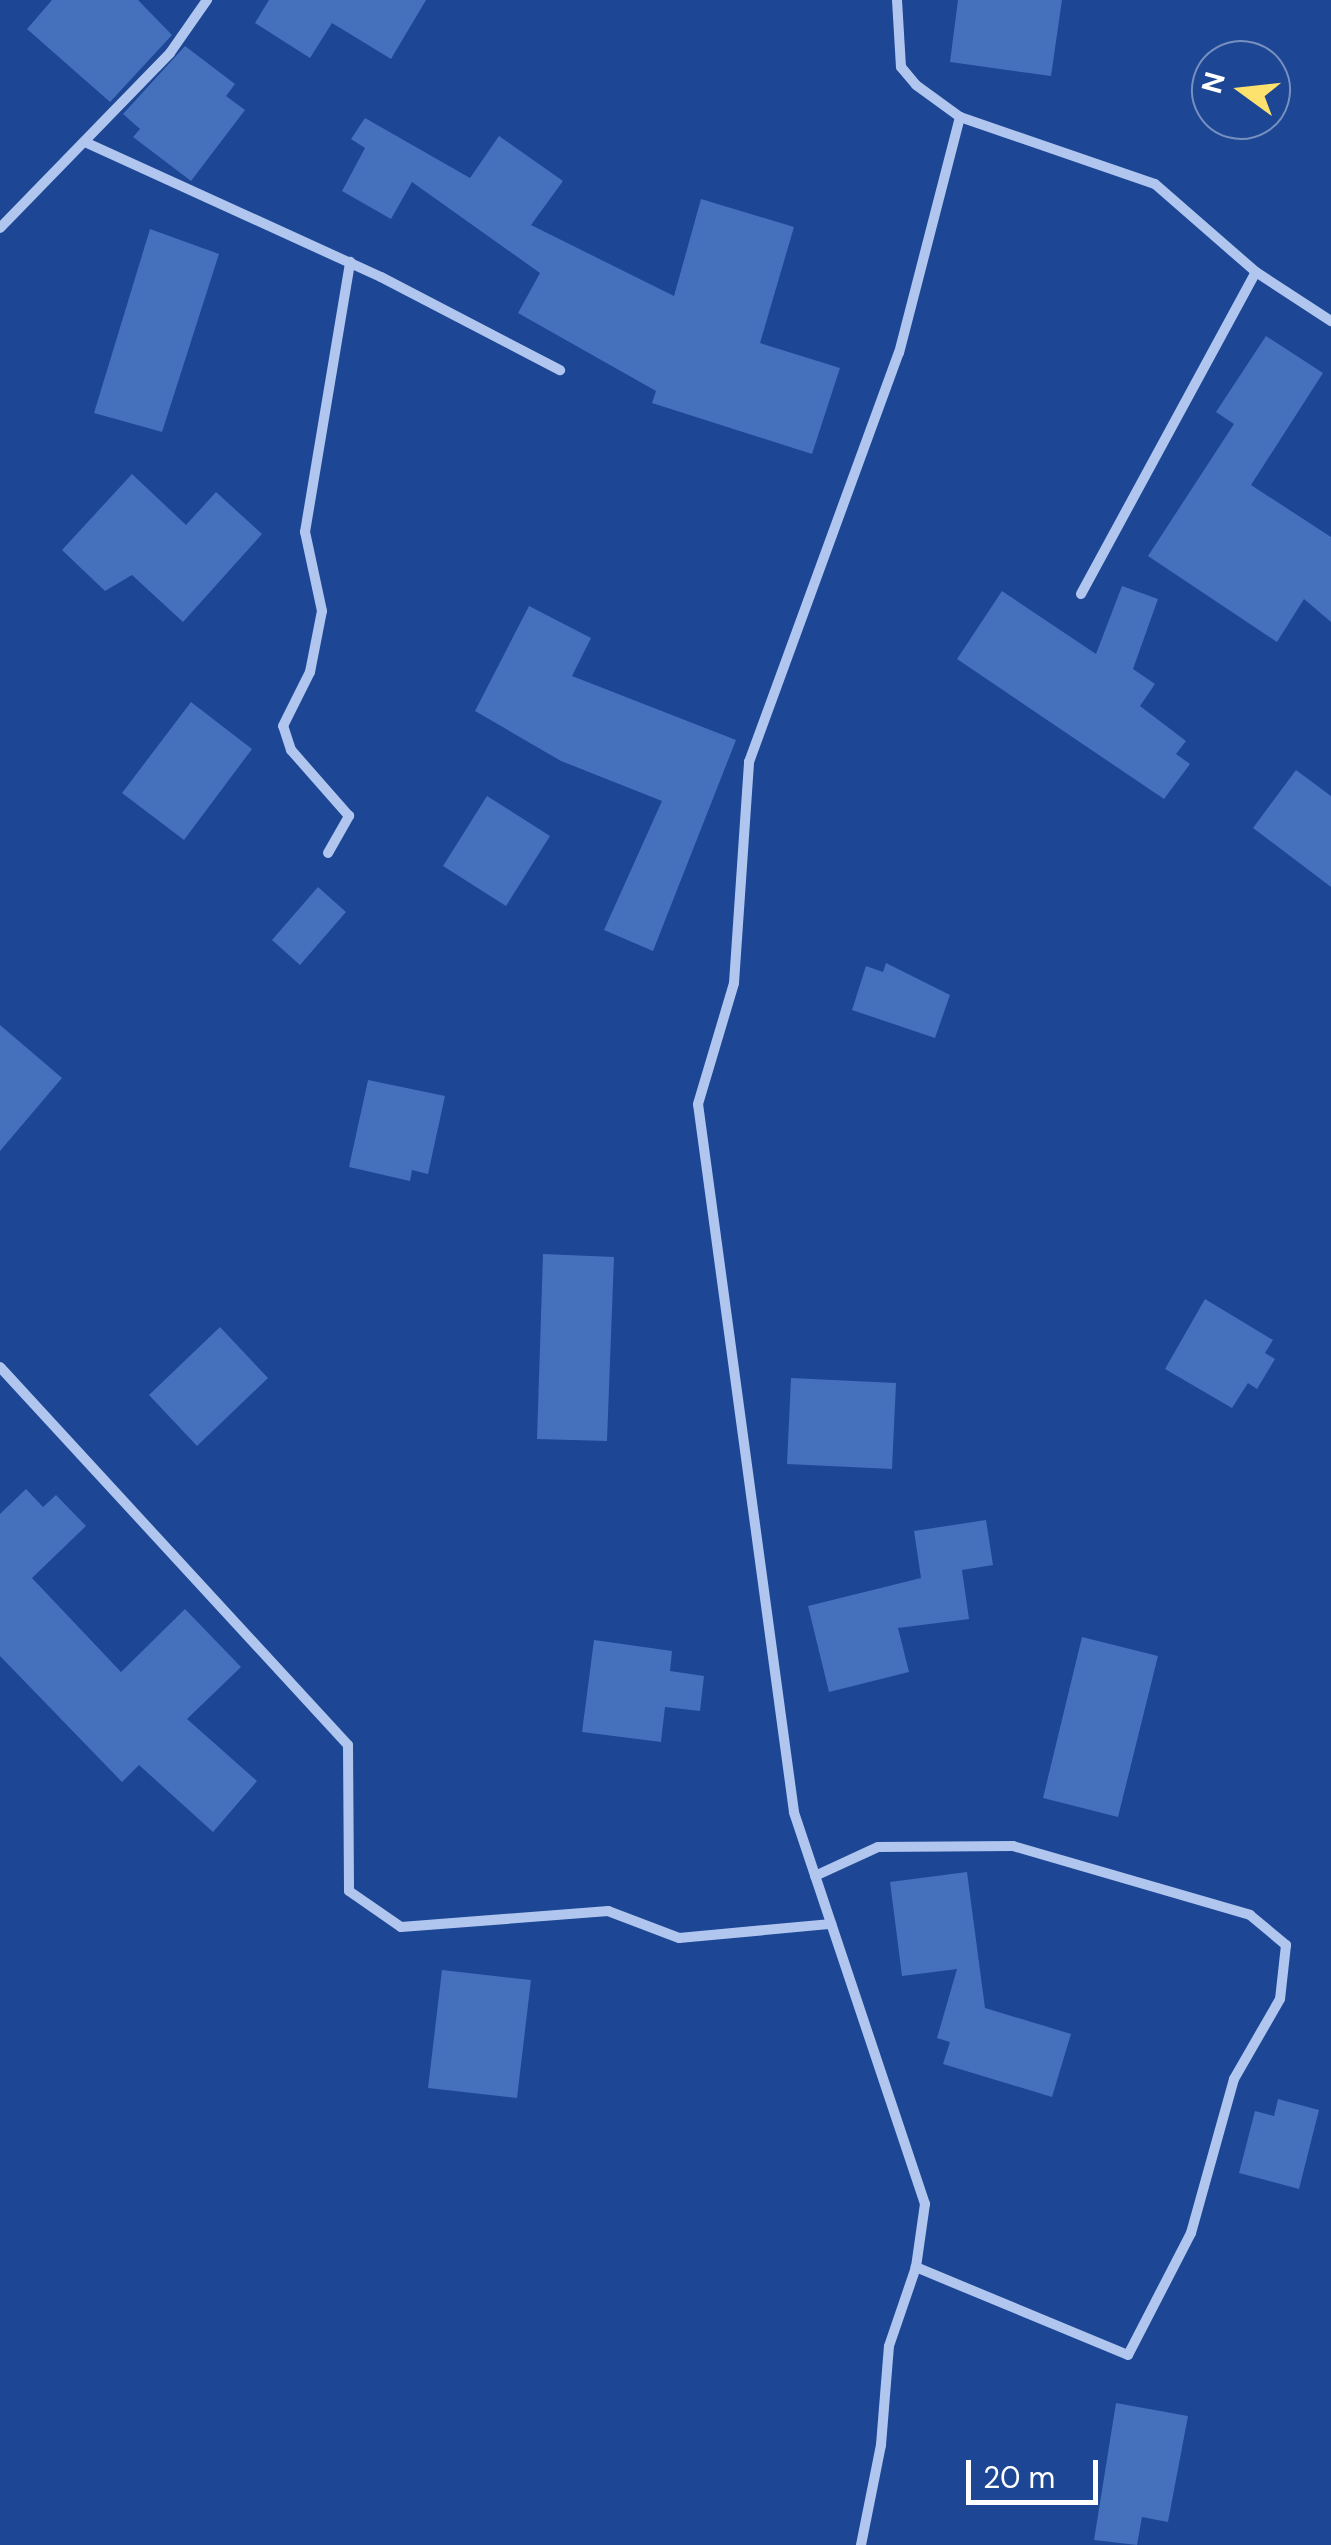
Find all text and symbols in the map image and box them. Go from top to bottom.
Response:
north arrow [1191,40,1291,140]
text: N [1193,68,1234,97]
scale bar [971,2440,1104,2502]
text: 20 m [983,2458,1055,2497]

